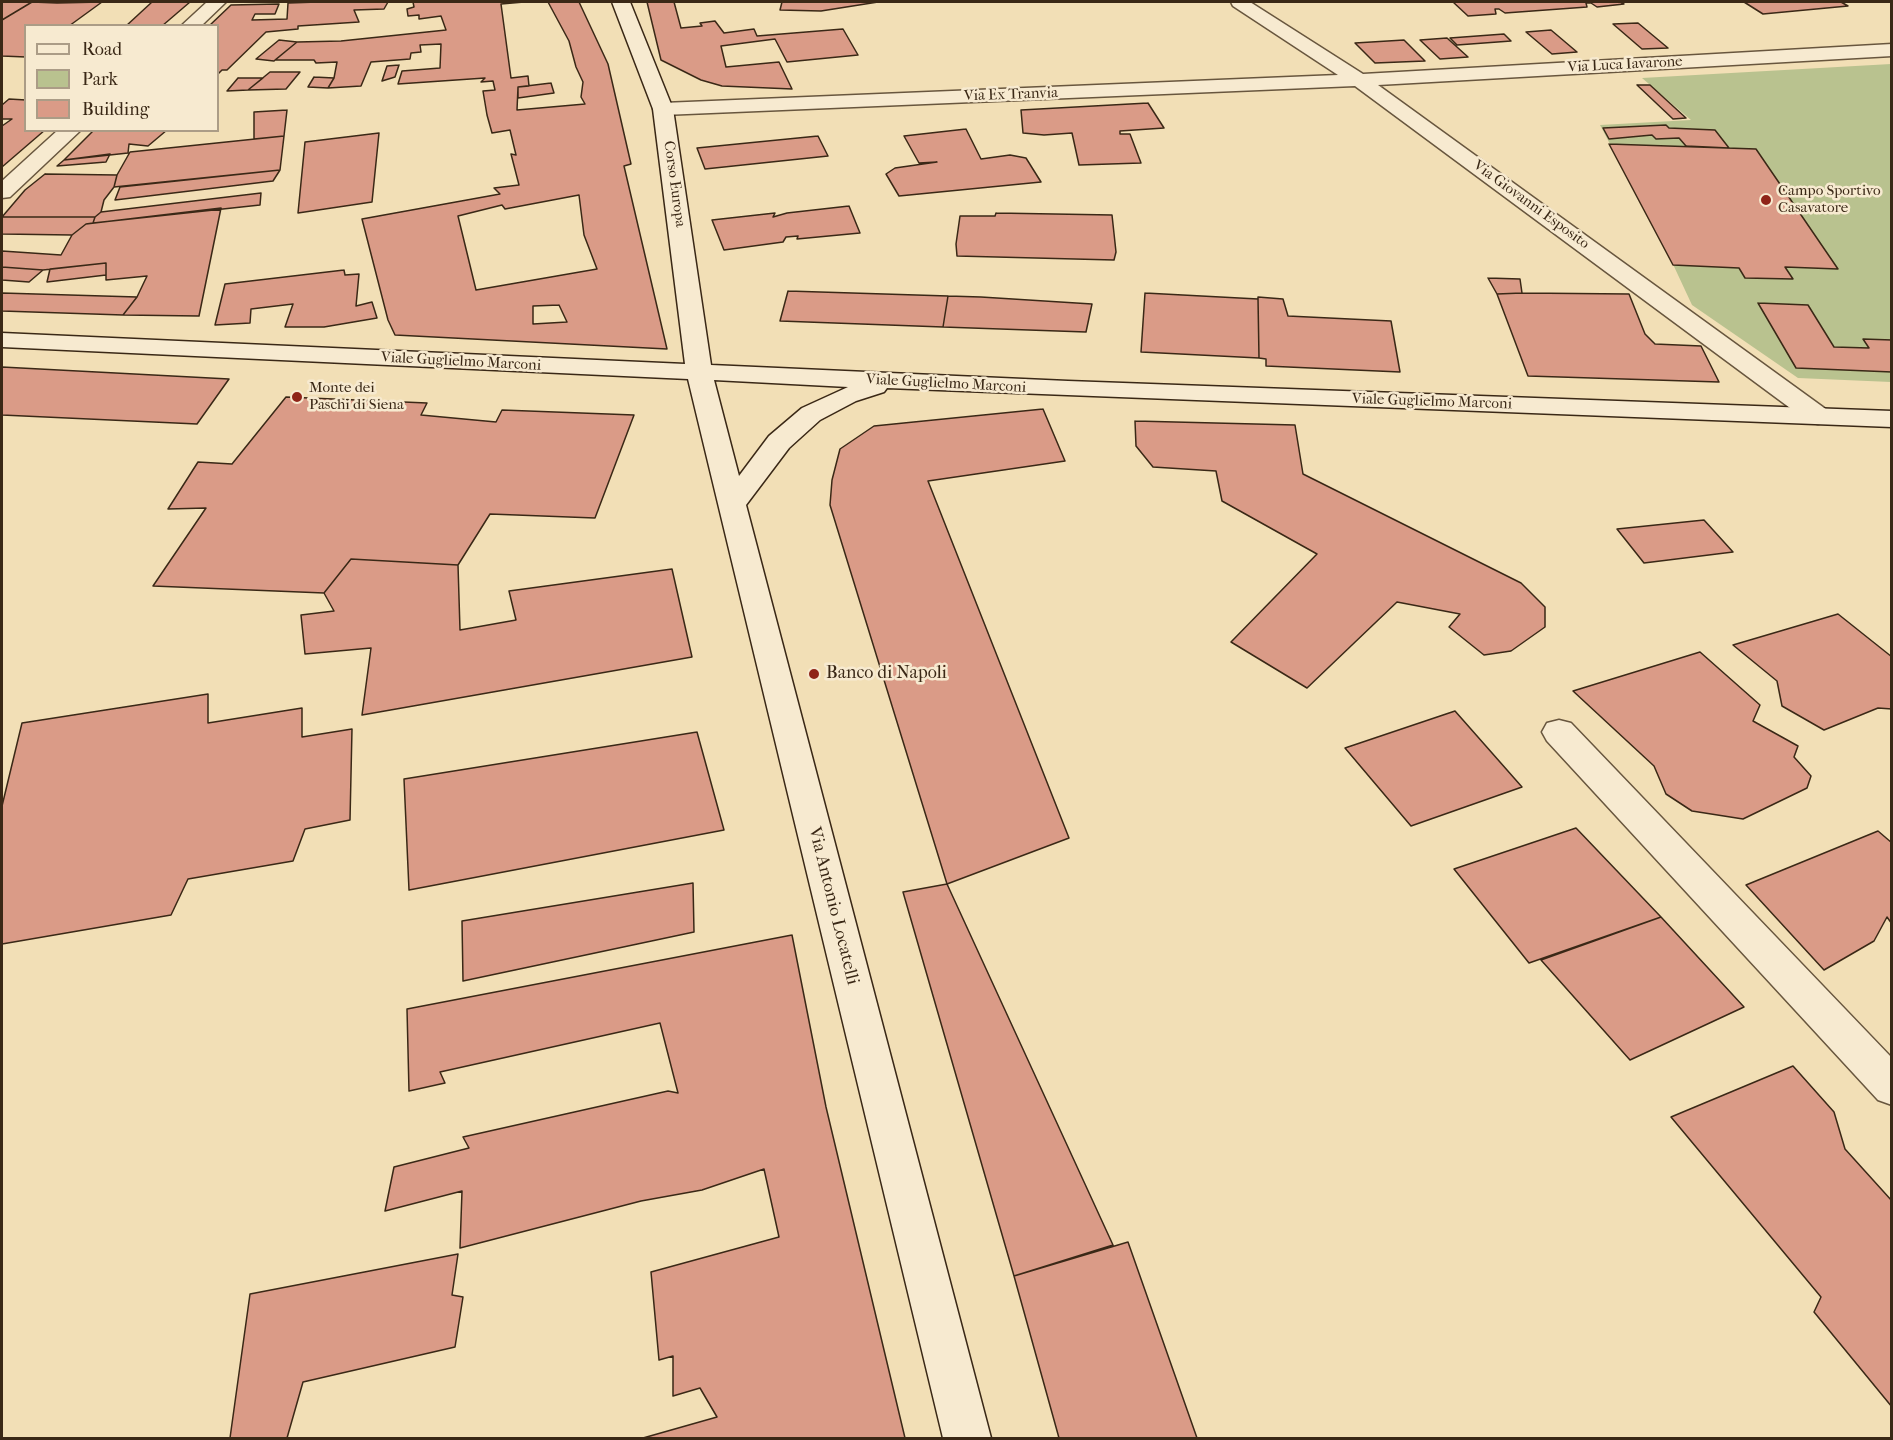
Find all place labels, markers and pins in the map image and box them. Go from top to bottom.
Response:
place label: Campo Sportivo Casavatore [1778,182,1881,217]
marker: Campo Sportivo Casavatore [1759,193,1773,207]
place label: Monte dei Paschi di Siena [309,379,404,414]
marker: Monte dei Paschi di Siena [290,390,304,404]
place label: Banco di Napoli [826,663,947,685]
marker: Banco di Napoli [807,667,821,681]

